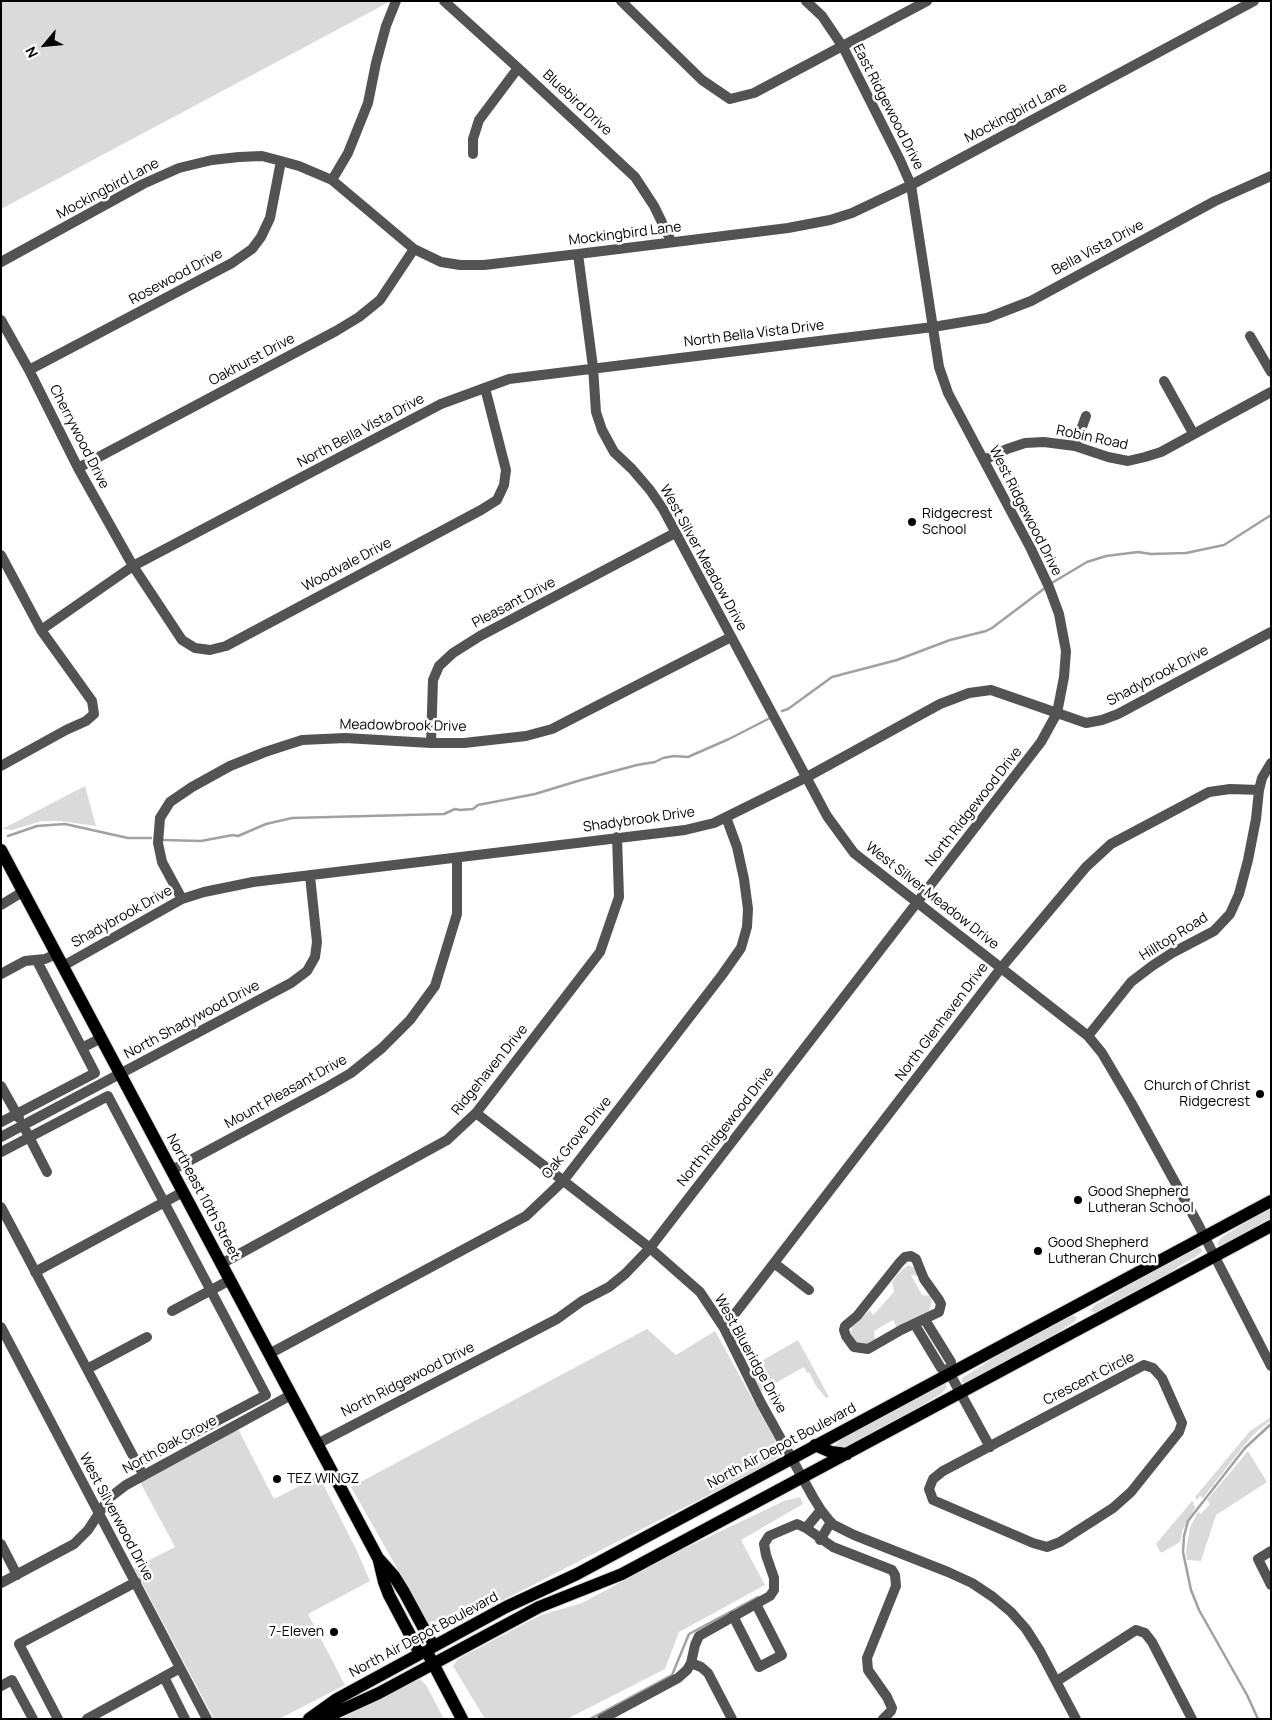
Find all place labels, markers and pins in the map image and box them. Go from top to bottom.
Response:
place label: Ridgecrest School [922,506,993,538]
marker: Ridgecrest School [906,516,918,528]
place label: Church of Christ Ridgecrest [1144,1078,1250,1110]
marker: Church of Christ Ridgecrest [1254,1088,1266,1100]
place label: Good Shepherd Lutheran School [1088,1184,1194,1216]
marker: Good Shepherd Lutheran School [1072,1194,1084,1206]
place label: Good Shepherd Lutheran Church [1048,1235,1157,1268]
marker: Good Shepherd Lutheran Church [1032,1245,1044,1257]
place label: TEZ WINGZ [287,1471,359,1487]
marker: TEZ WINGZ [271,1473,283,1485]
place label: 7-Eleven [269,1624,324,1640]
marker: 7-Eleven [328,1626,340,1638]

